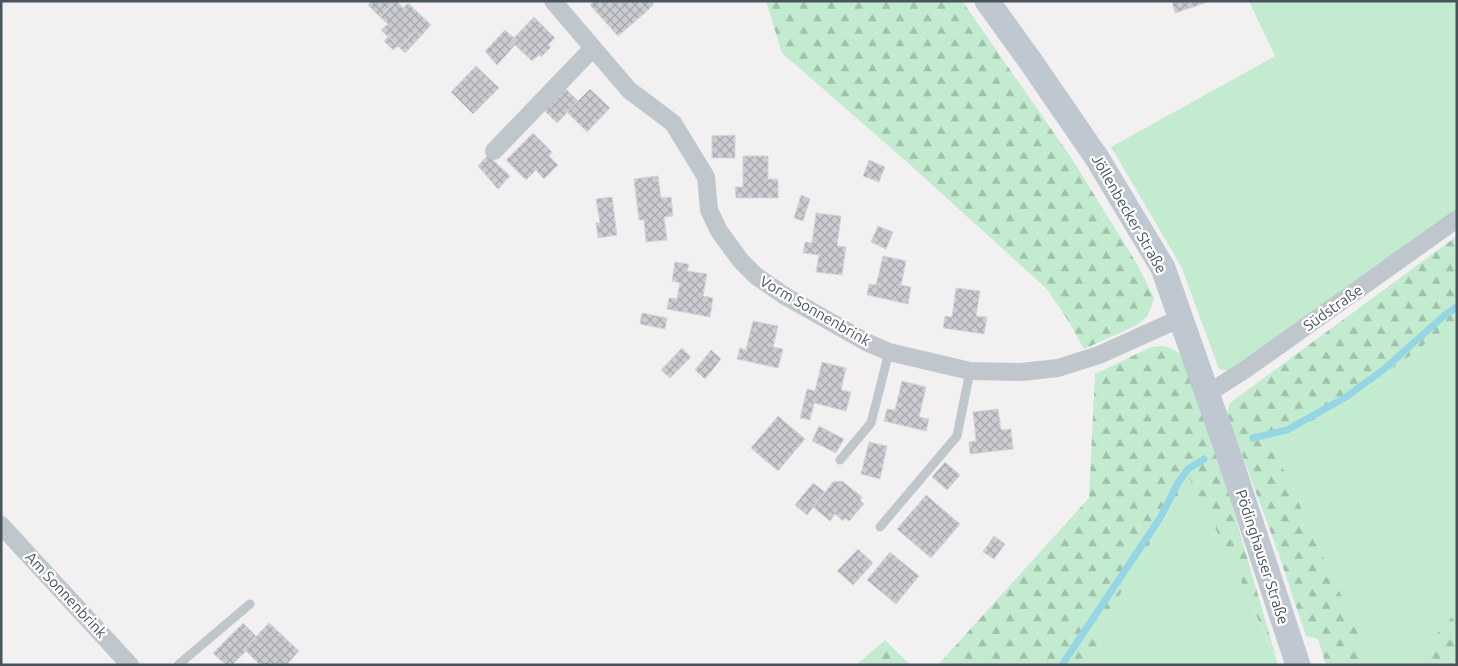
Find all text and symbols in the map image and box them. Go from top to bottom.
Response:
street label: Jöllenbecker Straße [1089,151,1170,276]
street label: Vorm Sonnenbrink [757,272,874,349]
street label: Südstraße [1300,281,1366,334]
street label: Pödinghauser Straße [1233,487,1292,626]
street label: Am Sonnenbrink [22,548,111,641]

